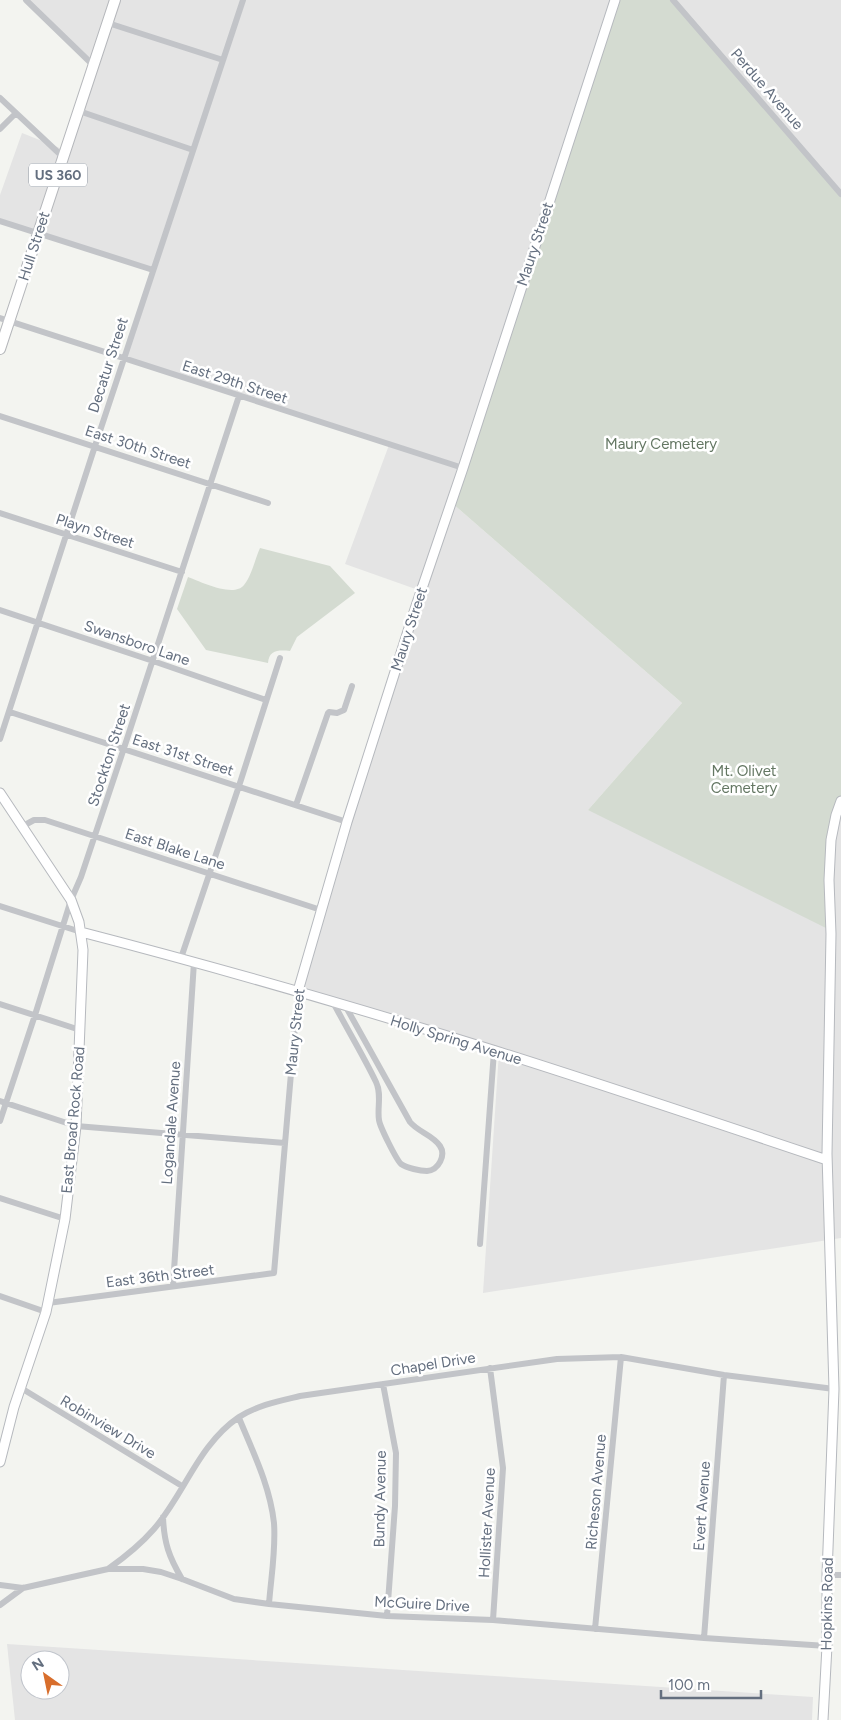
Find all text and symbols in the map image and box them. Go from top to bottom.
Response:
street label: Perdue Avenue [727,45,807,133]
road number: US 360 [29,164,87,186]
street label: Maury Street [513,199,557,288]
street label: Hull Street [14,209,54,283]
street label: Decatur Street [84,315,132,415]
street label: East 29th Street [180,357,290,408]
street label: East 30th Street [83,421,194,473]
park label: Maury Cemetery [605,435,717,453]
street label: Playn Street [53,510,137,552]
street label: Maury Street [387,584,431,673]
street label: Swansboro Lane [82,616,192,670]
street label: Stockton Street [84,701,134,809]
street label: East 31st Street [130,730,236,780]
park label: Mt. Olivet Cemetery [711,762,777,797]
street label: East Blake Lane [123,824,227,874]
street label: Maury Street [281,987,309,1076]
street label: Holly Spring Avenue [388,1011,524,1069]
street label: East Broad Rock Road [58,1046,88,1194]
street label: Logandale Avenue [158,1061,184,1185]
street label: East 36th Street [105,1260,216,1292]
street label: Chapel Drive [389,1348,477,1380]
street label: Robinview Drive [57,1391,159,1463]
street label: Richeson Avenue [582,1433,610,1551]
street label: Bundy Avenue [370,1450,390,1548]
street label: Evert Avenue [690,1461,714,1551]
street label: Hollister Avenue [475,1467,499,1579]
street label: Hopkins Road [817,1557,837,1651]
street label: McGuire Drive [374,1593,470,1615]
north arrow [20,1650,70,1700]
text: N [29,1654,47,1675]
scale bar [661,1668,761,1700]
text: 100 m [668,1676,710,1694]

